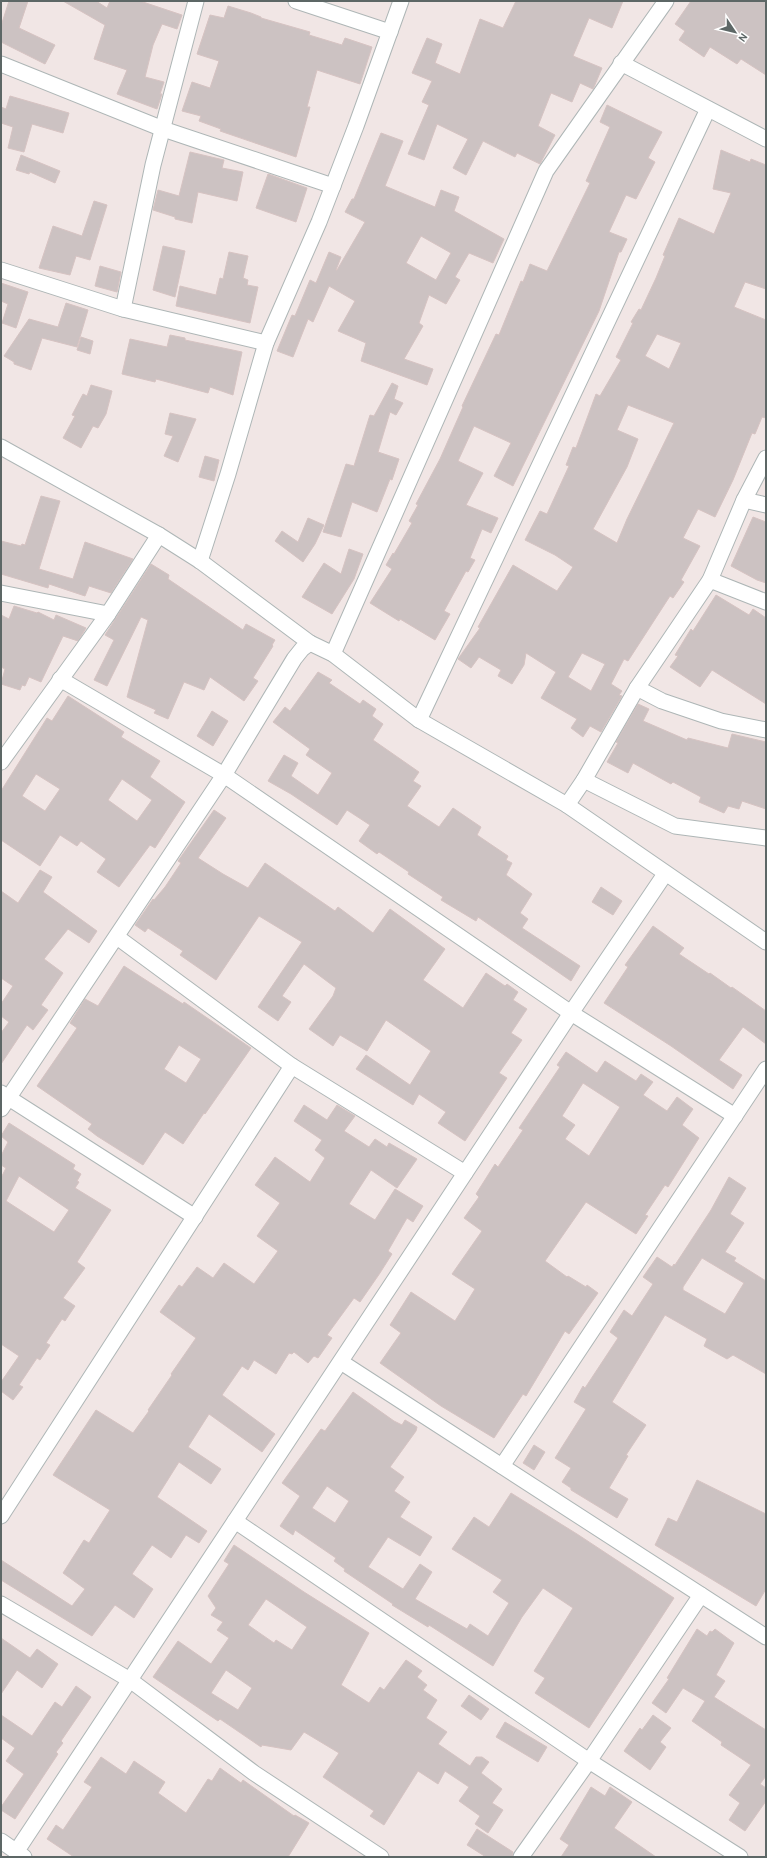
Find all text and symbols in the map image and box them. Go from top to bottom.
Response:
north arrow [715,12,755,52]
text: N [735,30,750,44]

